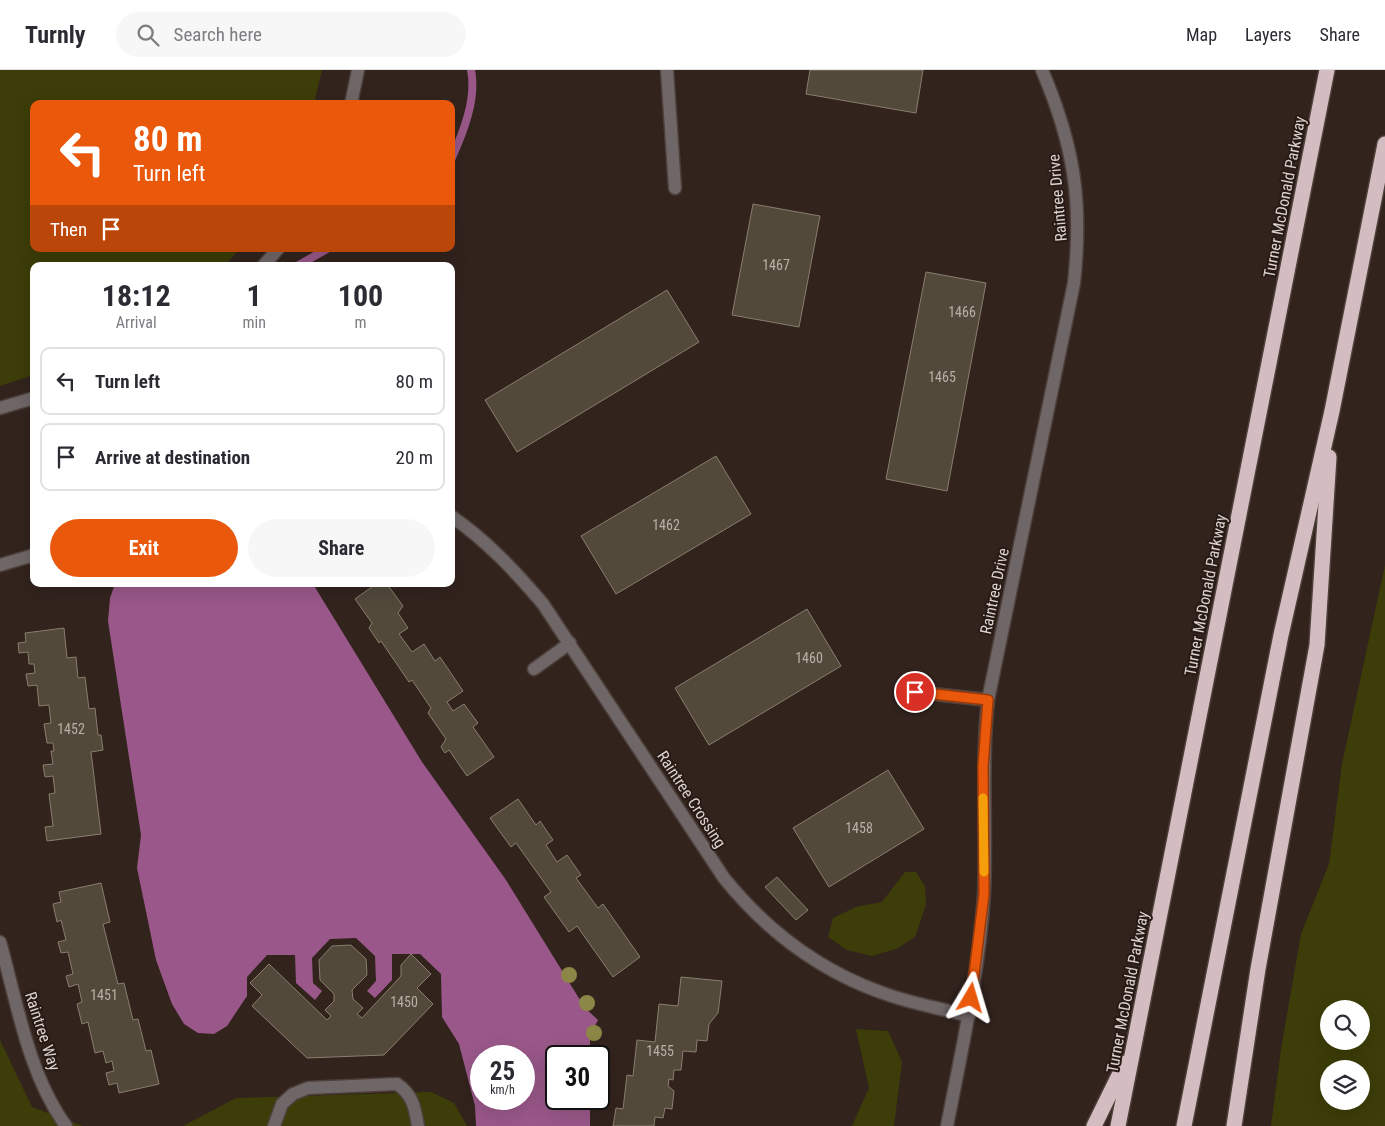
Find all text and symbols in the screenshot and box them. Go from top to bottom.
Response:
search box [116,12,466,57]
text: Turnly [25,21,86,49]
icon: search [134,21,162,49]
text: Search here [174,23,262,46]
text: Map [1186,24,1217,45]
text: Layers [1245,24,1292,45]
text: Share [1320,24,1360,45]
street label: Turner McDonald Parkway [1259,114,1310,280]
text: 80 m [133,119,202,160]
icon: left [50,120,115,185]
street label: Raintree Drive [1044,153,1071,242]
text: Turn left [133,161,205,186]
icon: arrive [97,215,125,243]
text: Then [50,218,87,241]
house number: 1467 [762,257,790,273]
text: 18:12 [102,278,171,313]
text: 1 [247,278,262,313]
text: 100 [338,278,383,313]
house number: 1466 [948,304,976,320]
text: Arrival [116,313,157,332]
text: min [242,313,266,332]
text: m [354,313,366,332]
icon: left [52,367,80,395]
house number: 1465 [928,369,956,385]
text: Turn left [95,370,160,393]
text: 80 m [396,370,433,393]
icon: arrive [52,443,80,471]
text: Arrive at destination [95,446,250,469]
text: 20 m [396,446,433,469]
street label: Turner McDonald Parkway [1180,512,1231,678]
house number: 1462 [652,517,680,533]
button: Exit [50,519,238,577]
button: Share [248,519,435,577]
street label: Raintree Drive [976,546,1013,636]
house number: 1460 [795,650,823,666]
pin [894,671,936,713]
icon: arrive [901,678,929,706]
house number: 1452 [57,721,85,737]
street label: Raintree Crossing [653,747,730,851]
house number: 1458 [845,820,873,836]
street label: Turner McDonald Parkway [1102,909,1153,1075]
position arrow [944,971,996,1023]
house number: 1451 [90,987,118,1003]
street label: Raintree Way [21,989,64,1073]
house number: 1450 [390,994,418,1010]
map controls [1320,1000,1370,1110]
button: search [1320,1000,1370,1050]
house number: 1455 [646,1043,674,1059]
speed limit sign: 30 [545,1045,610,1110]
text: 25 [490,1057,515,1086]
button: layers [1320,1060,1370,1110]
text: km/h [490,1083,515,1097]

